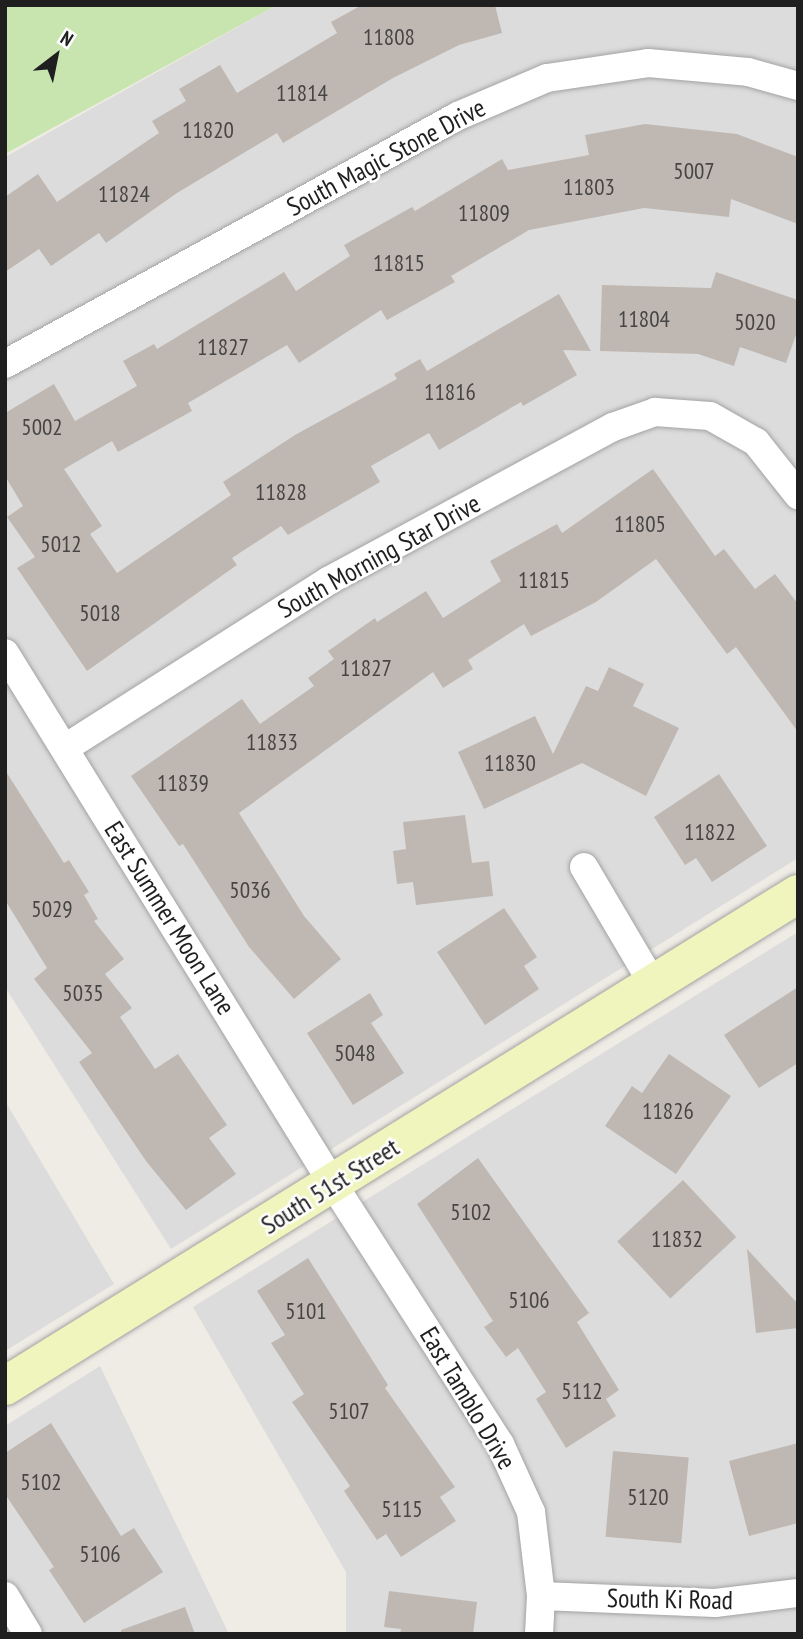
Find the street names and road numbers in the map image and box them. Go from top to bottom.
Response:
street label: South Magic Stone Drive [281,91,491,223]
street label: South Morning Star Drive [272,487,486,625]
street label: East Summer Moon Lane [98,816,242,1020]
street label: South 51st Street [255,1131,405,1241]
street label: East Tamblo Drive [413,1321,523,1475]
street label: South Ki Road [607,1582,733,1616]

